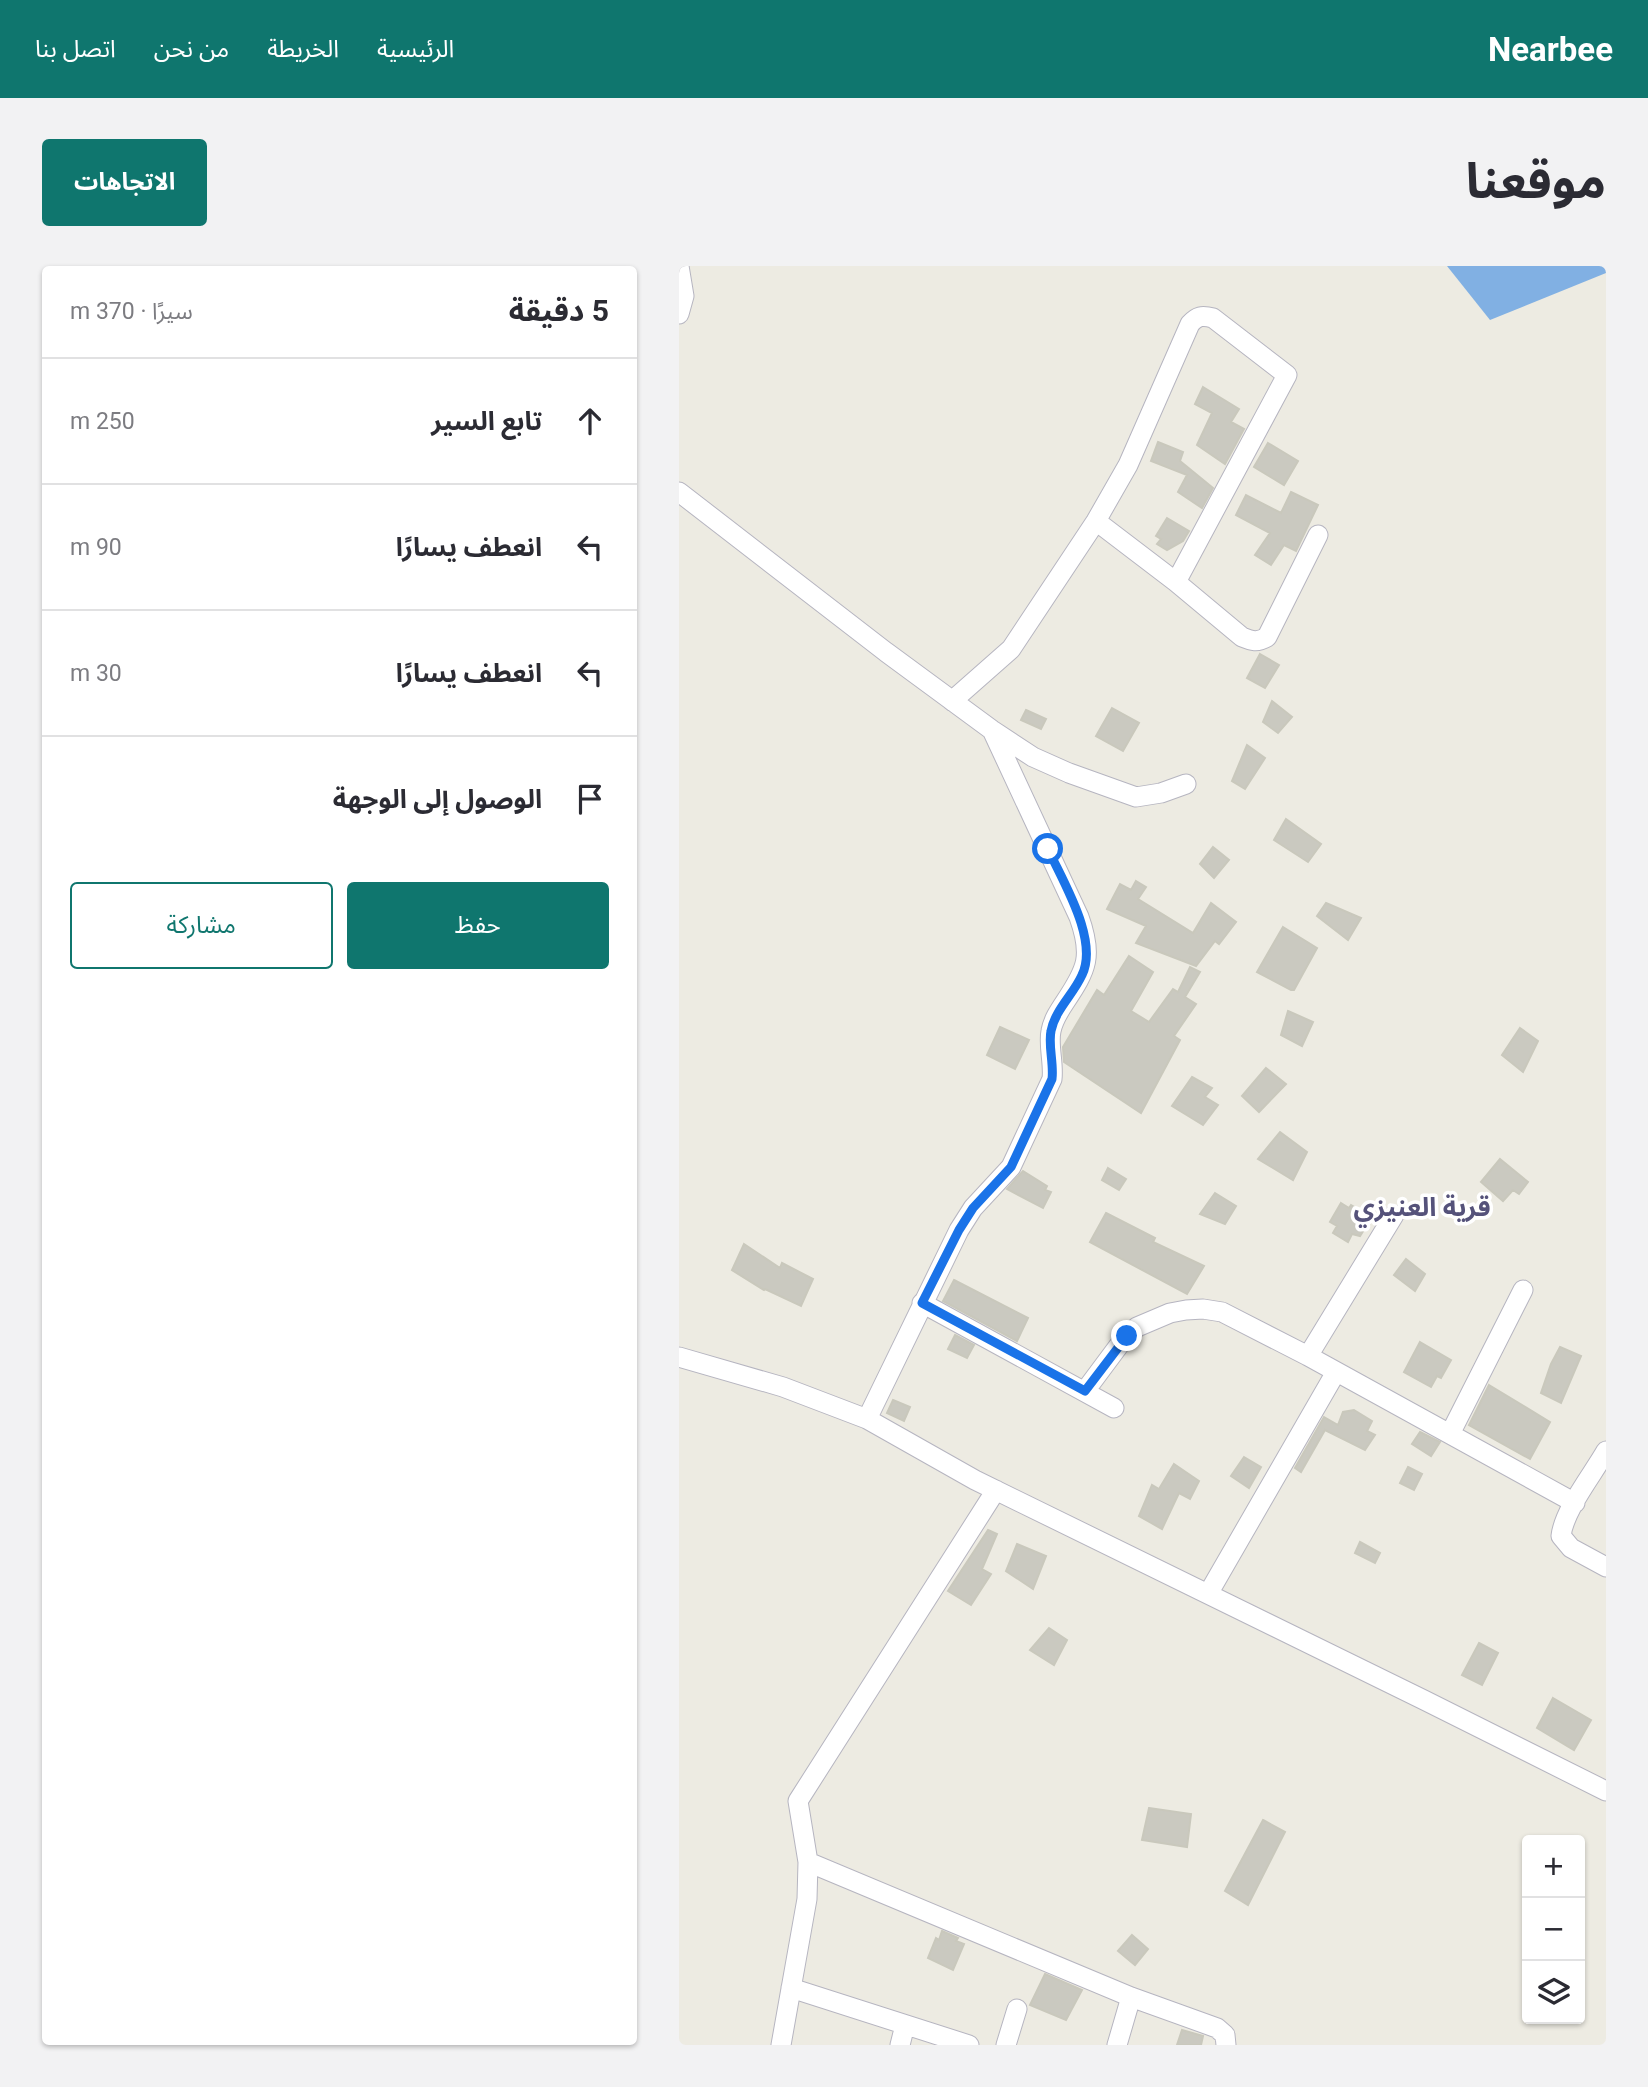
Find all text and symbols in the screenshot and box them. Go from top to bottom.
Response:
text: Nearbee [1488,30,1613,69]
text: اتصل بنا [35,35,116,63]
text: من نحن [154,35,229,63]
text: الخريطة [267,35,339,63]
text: الرئيسية [377,35,454,63]
button: الاتجاهات [42,139,207,226]
text: موقعنا [1466,153,1606,210]
text: 5 دقيقة [509,293,609,328]
text: سيرًا · 370 m [70,298,193,325]
icon: ahead [571,402,609,440]
text: تابع السير [431,406,542,436]
text: 250 m [70,408,135,435]
icon: left [571,528,609,566]
text: انعطف يسارًا [396,532,542,562]
text: 90 m [70,534,122,561]
icon: left [571,654,609,692]
text: انعطف يسارًا [396,658,542,688]
text: 30 m [70,660,122,687]
icon: arrive [571,780,609,818]
text: الوصول إلى الوجهة [333,784,542,814]
route start [1032,833,1063,864]
button: مشاركة [70,882,333,969]
button: حفظ [347,882,609,969]
district label: قرية العنيزي [1353,1192,1491,1228]
route end [1111,1320,1142,1351]
map controls [1522,1835,1585,2024]
button: + [1522,1835,1585,1898]
button: − [1522,1898,1585,1961]
button: layers [1522,1961,1585,2024]

